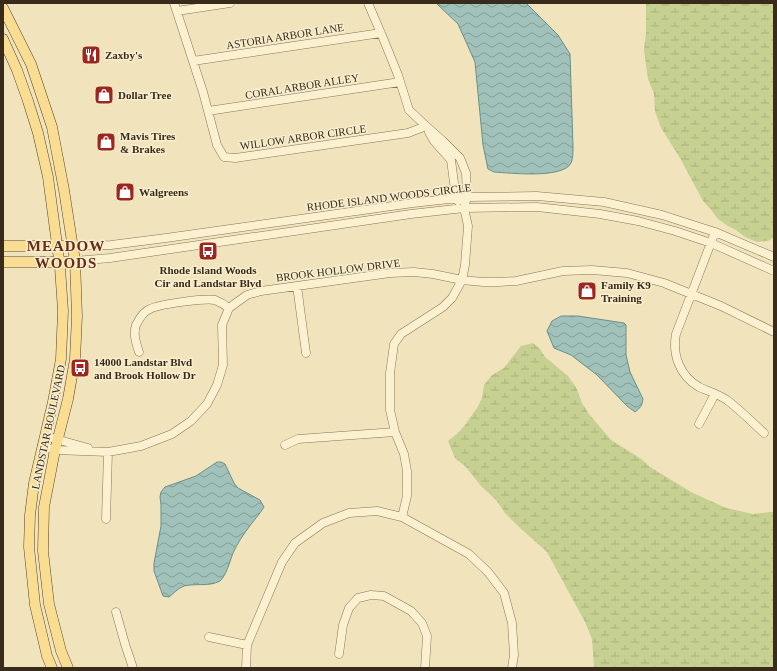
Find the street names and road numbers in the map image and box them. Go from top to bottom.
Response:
street label: ASTORIA ARBOR LANE [225,21,345,51]
street label: CORAL ARBOR ALLEY [244,71,360,101]
street label: WILLOW ARBOR CIRCLE [239,122,367,152]
street label: RHODE ISLAND WOODS CIRCLE [306,181,472,213]
street label: BROOK HOLLOW DRIVE [275,256,401,284]
street label: LANDSTAR BOULEVARD [29,364,67,490]

